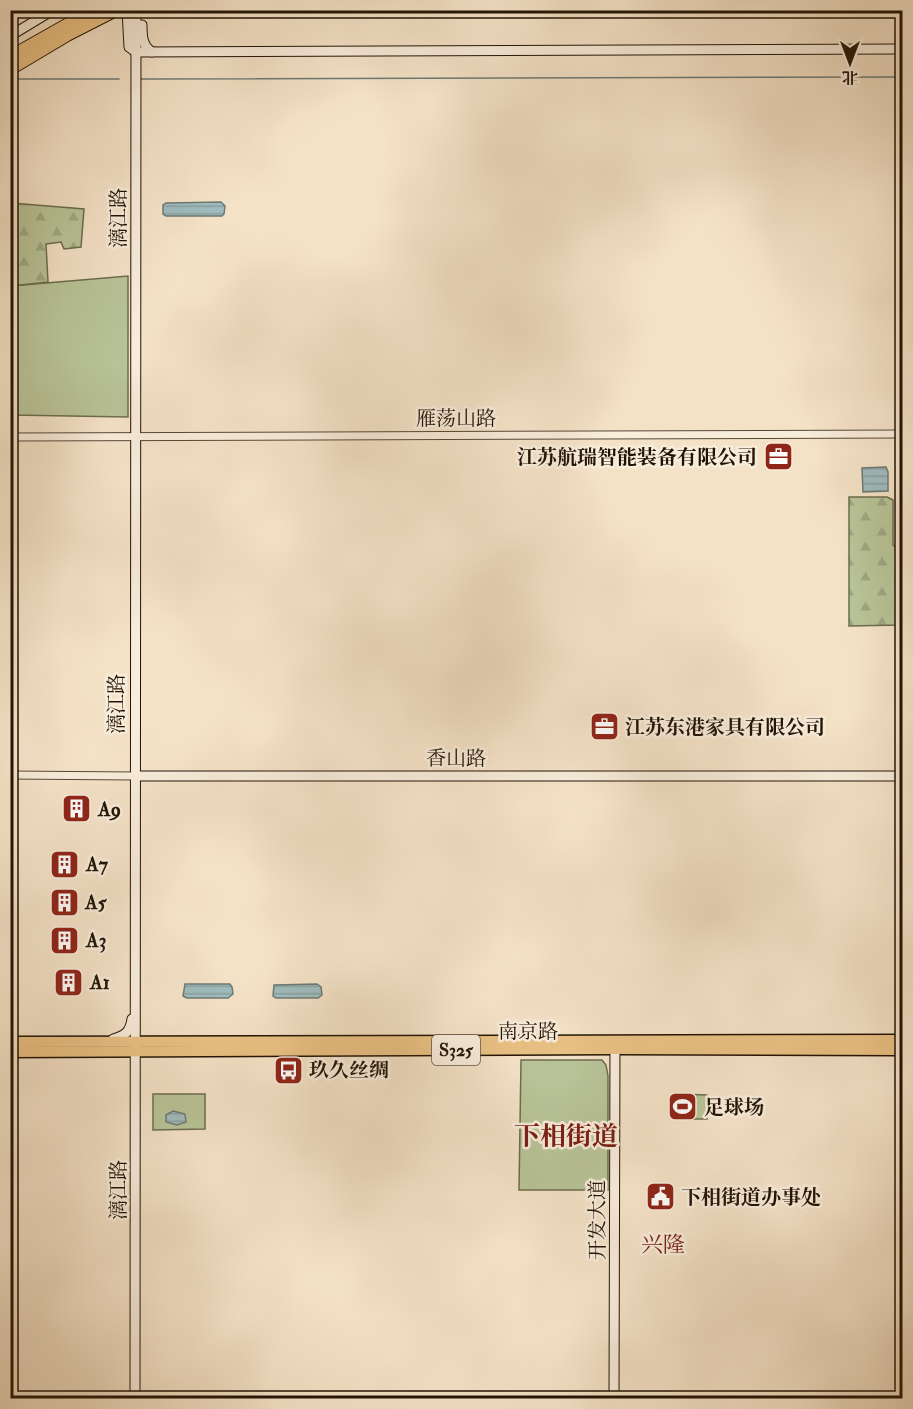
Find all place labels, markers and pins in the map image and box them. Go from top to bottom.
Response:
office icon: 江苏航瑞智能装备有限公司 [762,441,794,473]
place label: 江苏航瑞智能装备有限公司 [517,445,757,470]
office icon: 江苏东港家具有限公司 [588,711,620,743]
place label: 江苏东港家具有限公司 [625,715,825,740]
building icon: A9 [61,793,93,825]
place label: A9 [97,797,121,822]
building icon: A7 [49,848,81,880]
place label: A7 [85,852,109,877]
building icon: A5 [48,886,80,918]
place label: A5 [84,890,108,915]
building icon: A3 [49,924,81,956]
place label: A3 [85,928,106,953]
building icon: A1 [53,966,85,998]
place label: A1 [89,970,110,995]
bus stop icon: 玖久丝绸 [272,1054,304,1086]
place label: 玖久丝绸 [309,1058,389,1083]
sports icon: 足球场 [667,1091,699,1123]
place label: 足球场 [704,1095,764,1120]
public building icon: 下相街道办事处 [644,1181,676,1213]
place label: 下相街道办事处 [681,1185,821,1210]

